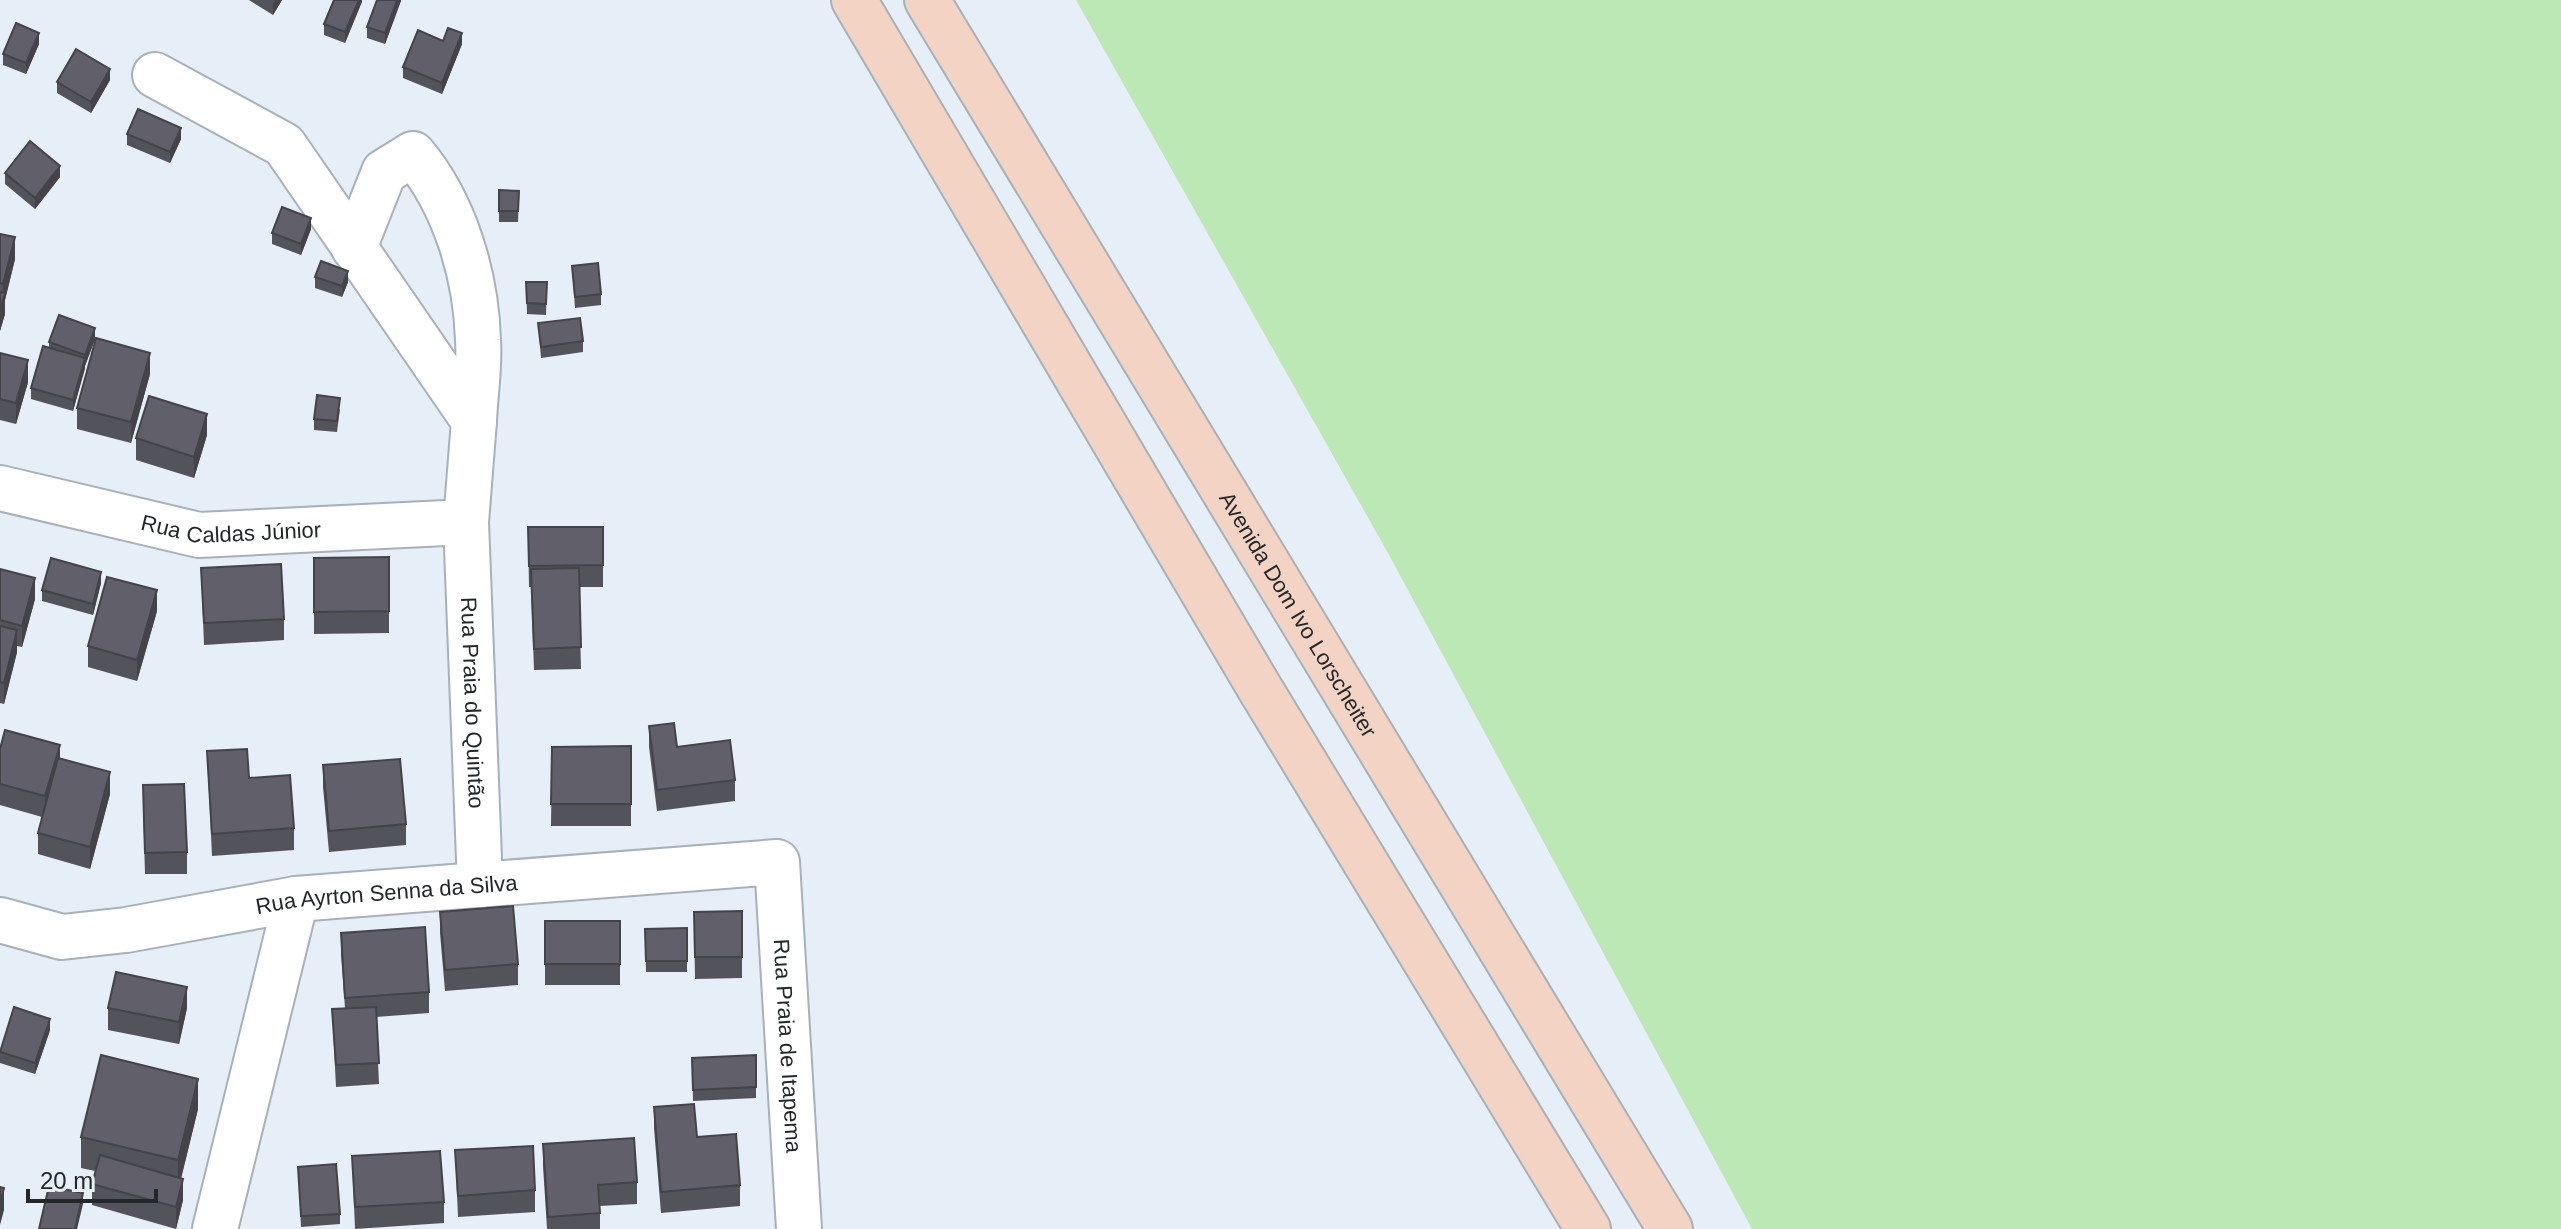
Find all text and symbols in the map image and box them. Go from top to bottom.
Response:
street label: Avenida Dom Ivo Lorscheiter [1214,487,1382,742]
street label: Rua Caldas Júnior [139,510,322,548]
street label: Rua Praia do Quintão [456,596,489,809]
street label: Rua Ayrton Senna da Silva [254,870,519,919]
street label: Rua Praia de Itapema [769,938,806,1154]
scale bar [28,1153,156,1203]
text: 20 m [40,1167,93,1194]

